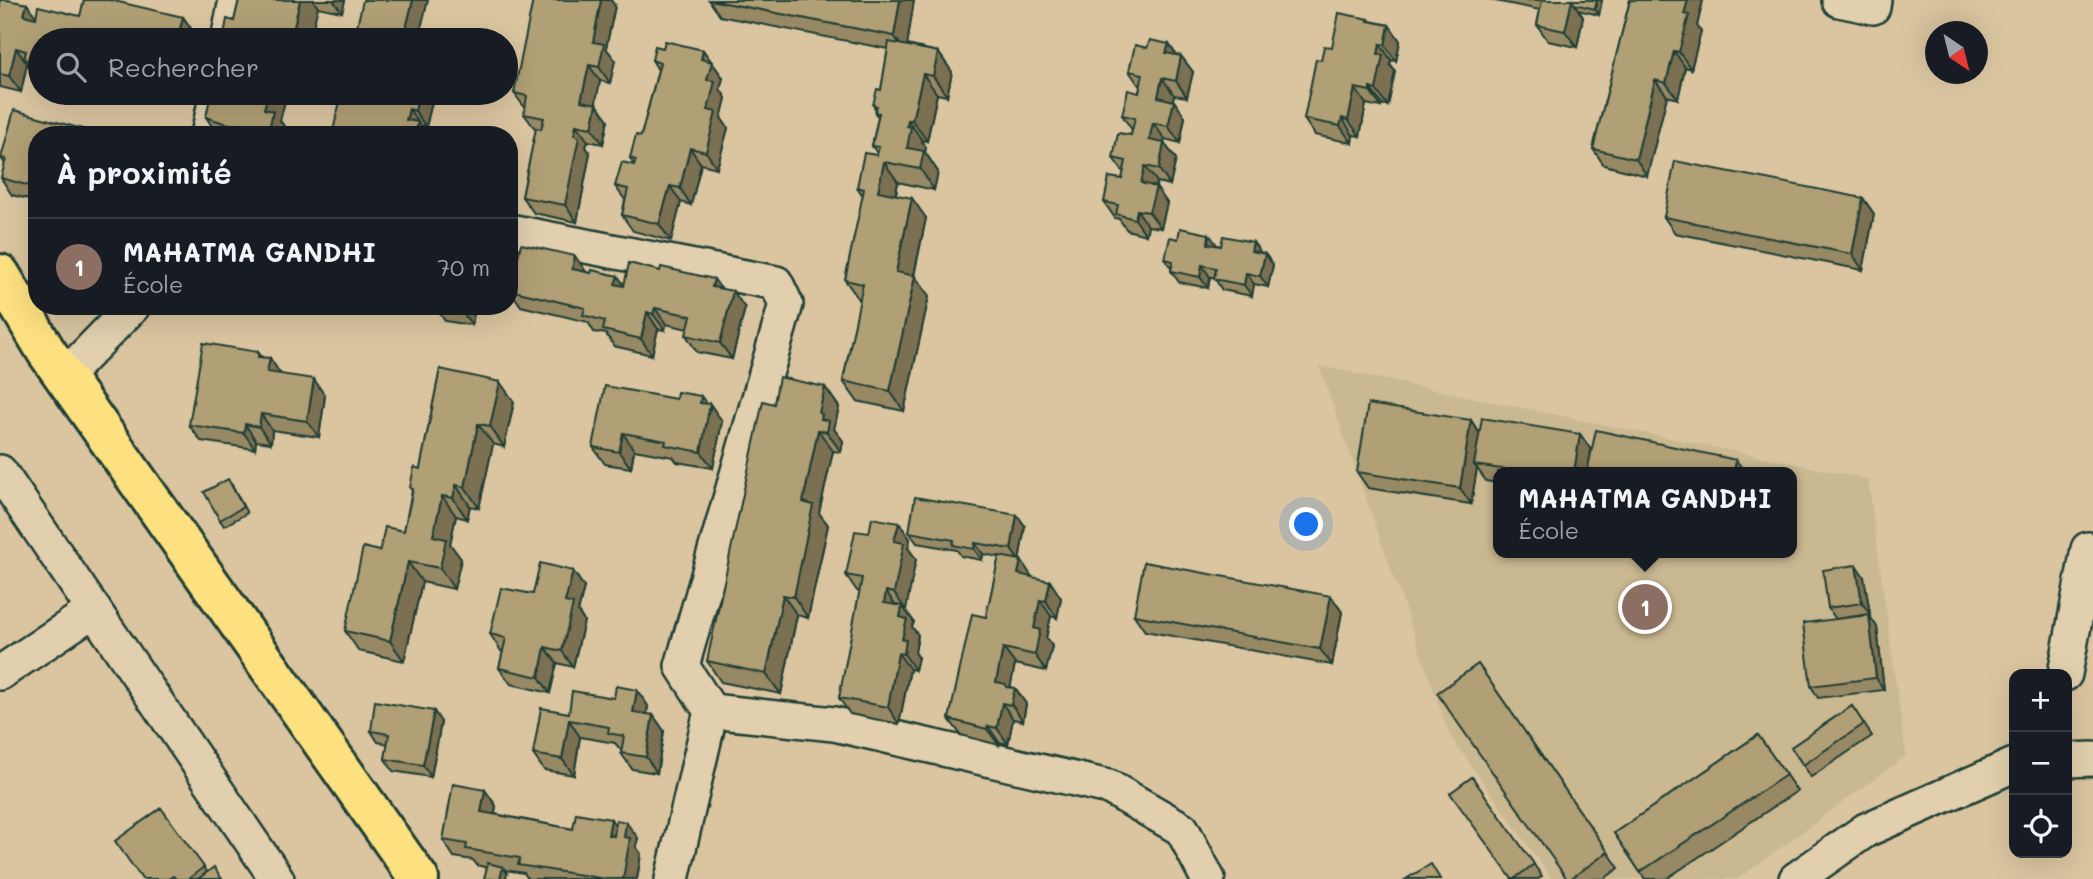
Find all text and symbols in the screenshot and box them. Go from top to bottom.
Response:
north arrow [1925,21,1988,84]
search box [28,28,518,105]
icon: search [52,48,90,86]
text: Rechercher [108,50,259,84]
text: À proximité [56,152,232,192]
text: MAHATMA GANDHI [123,235,376,269]
text: 1 [74,252,84,282]
text: 70 m [437,252,490,282]
text: École [123,269,183,299]
popup [1493,467,1797,558]
text: MAHATMA GANDHI [1519,481,1771,515]
your location [1289,507,1323,541]
text: École [1519,515,1579,545]
pin: 1 [1622,581,1668,633]
map controls [2009,669,2072,858]
button: + [2009,669,2072,732]
button: − [2009,732,2072,795]
button: locate [2009,795,2072,858]

